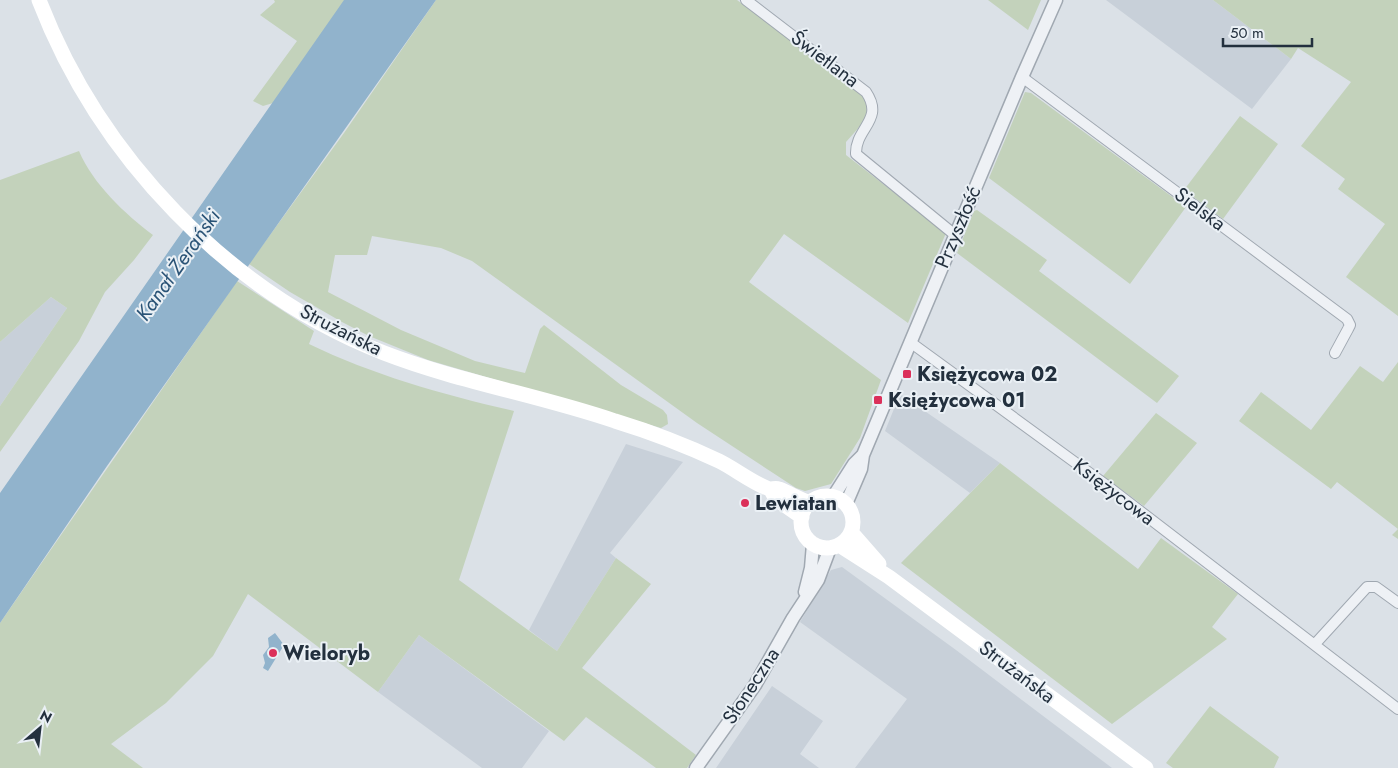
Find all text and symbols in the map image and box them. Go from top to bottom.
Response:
scale bar [1223,15,1312,47]
text: 50 m [1230,22,1264,44]
street label: Świetlana [785,24,865,94]
street label: Sielska [1168,180,1232,238]
street label: Przyszłość [928,181,988,273]
water label: Kanał Żerański [128,203,228,327]
street label: Strużańska [295,297,387,363]
place label: Księżycowa 02 [917,360,1057,389]
marker: Księżycowa 02 [901,368,913,380]
place label: Księżycowa 01 [888,386,1025,415]
marker: Księżycowa 01 [872,394,884,406]
street label: Księżycowa [1067,452,1161,532]
place label: Lewiatan [755,489,837,518]
marker: Lewiatan [739,497,751,509]
street label: Strużańska [973,634,1061,710]
place label: Wieloryb [283,639,370,668]
street label: Słoneczna [715,642,787,730]
marker: Wieloryb [267,647,279,659]
north arrow [15,703,65,753]
text: N [36,705,56,728]

